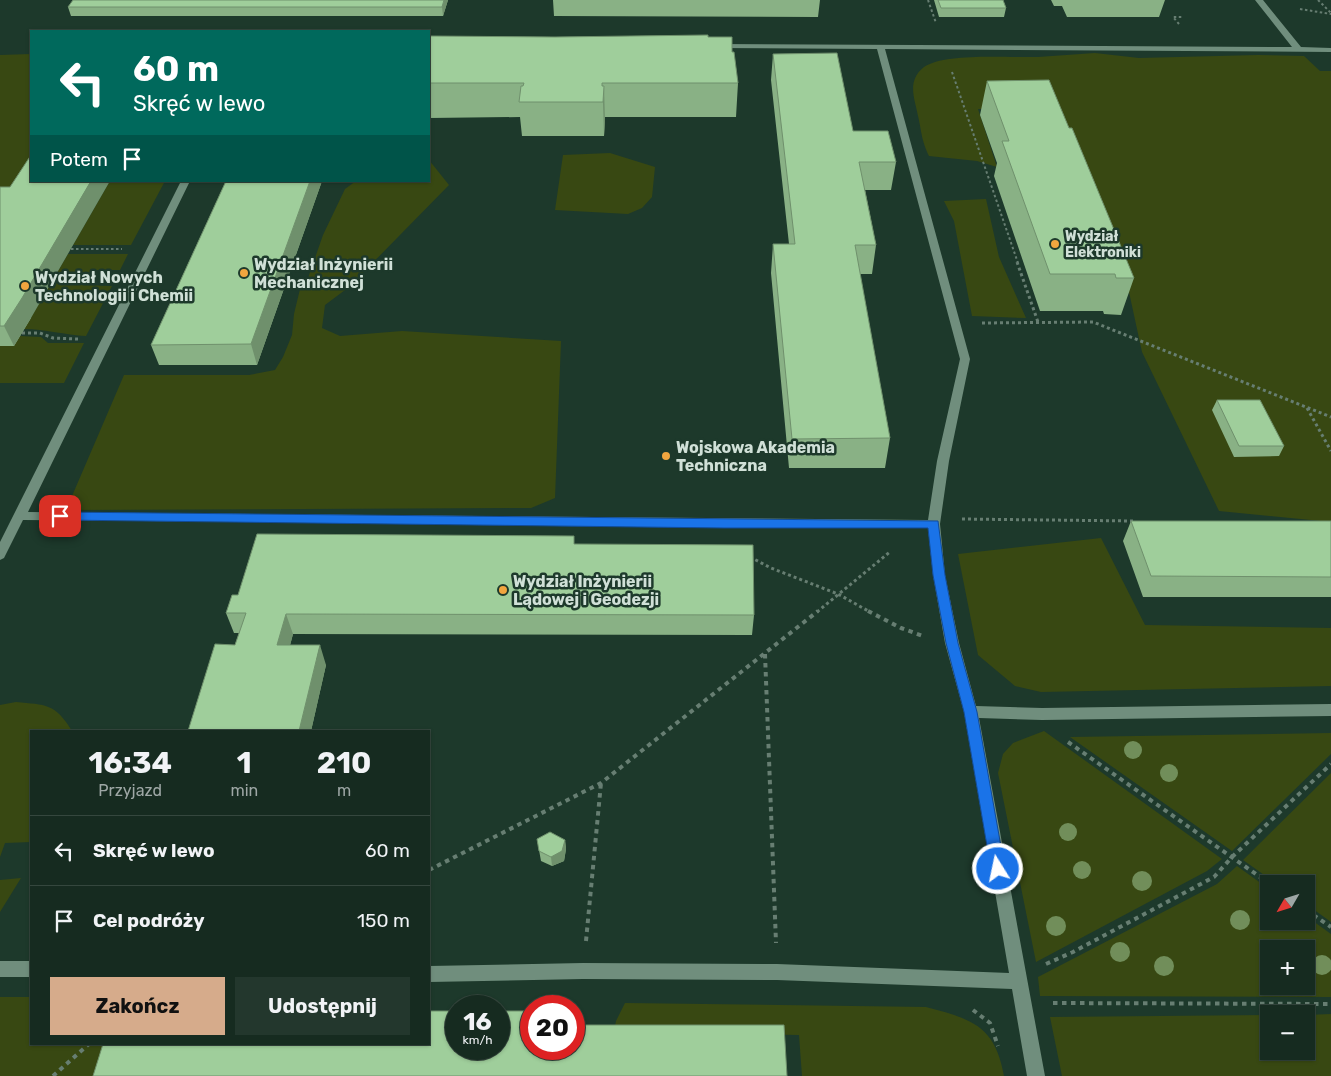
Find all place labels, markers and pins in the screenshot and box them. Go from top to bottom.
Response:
place label: Wydział Elektroniki [1065,228,1141,261]
marker: Wydział Elektroniki [1049,238,1061,250]
place label: Wydział Inżynierii Mechanicznej [254,255,393,292]
marker: Wydział Inżynierii Mechanicznej [238,267,250,279]
place label: Wydział Nowych Technologii i Chemii [35,268,193,305]
marker: Wydział Nowych Technologii i Chemii [19,280,31,292]
place label: Wojskowa Akademia Techniczna [676,438,835,475]
marker: Wojskowa Akademia Techniczna [660,450,672,462]
pin [39,495,81,537]
place label: Wydział Inżynierii Lądowej i Geodezji [513,572,659,609]
marker: Wydział Inżynierii Lądowej i Geodezji [497,584,509,596]

